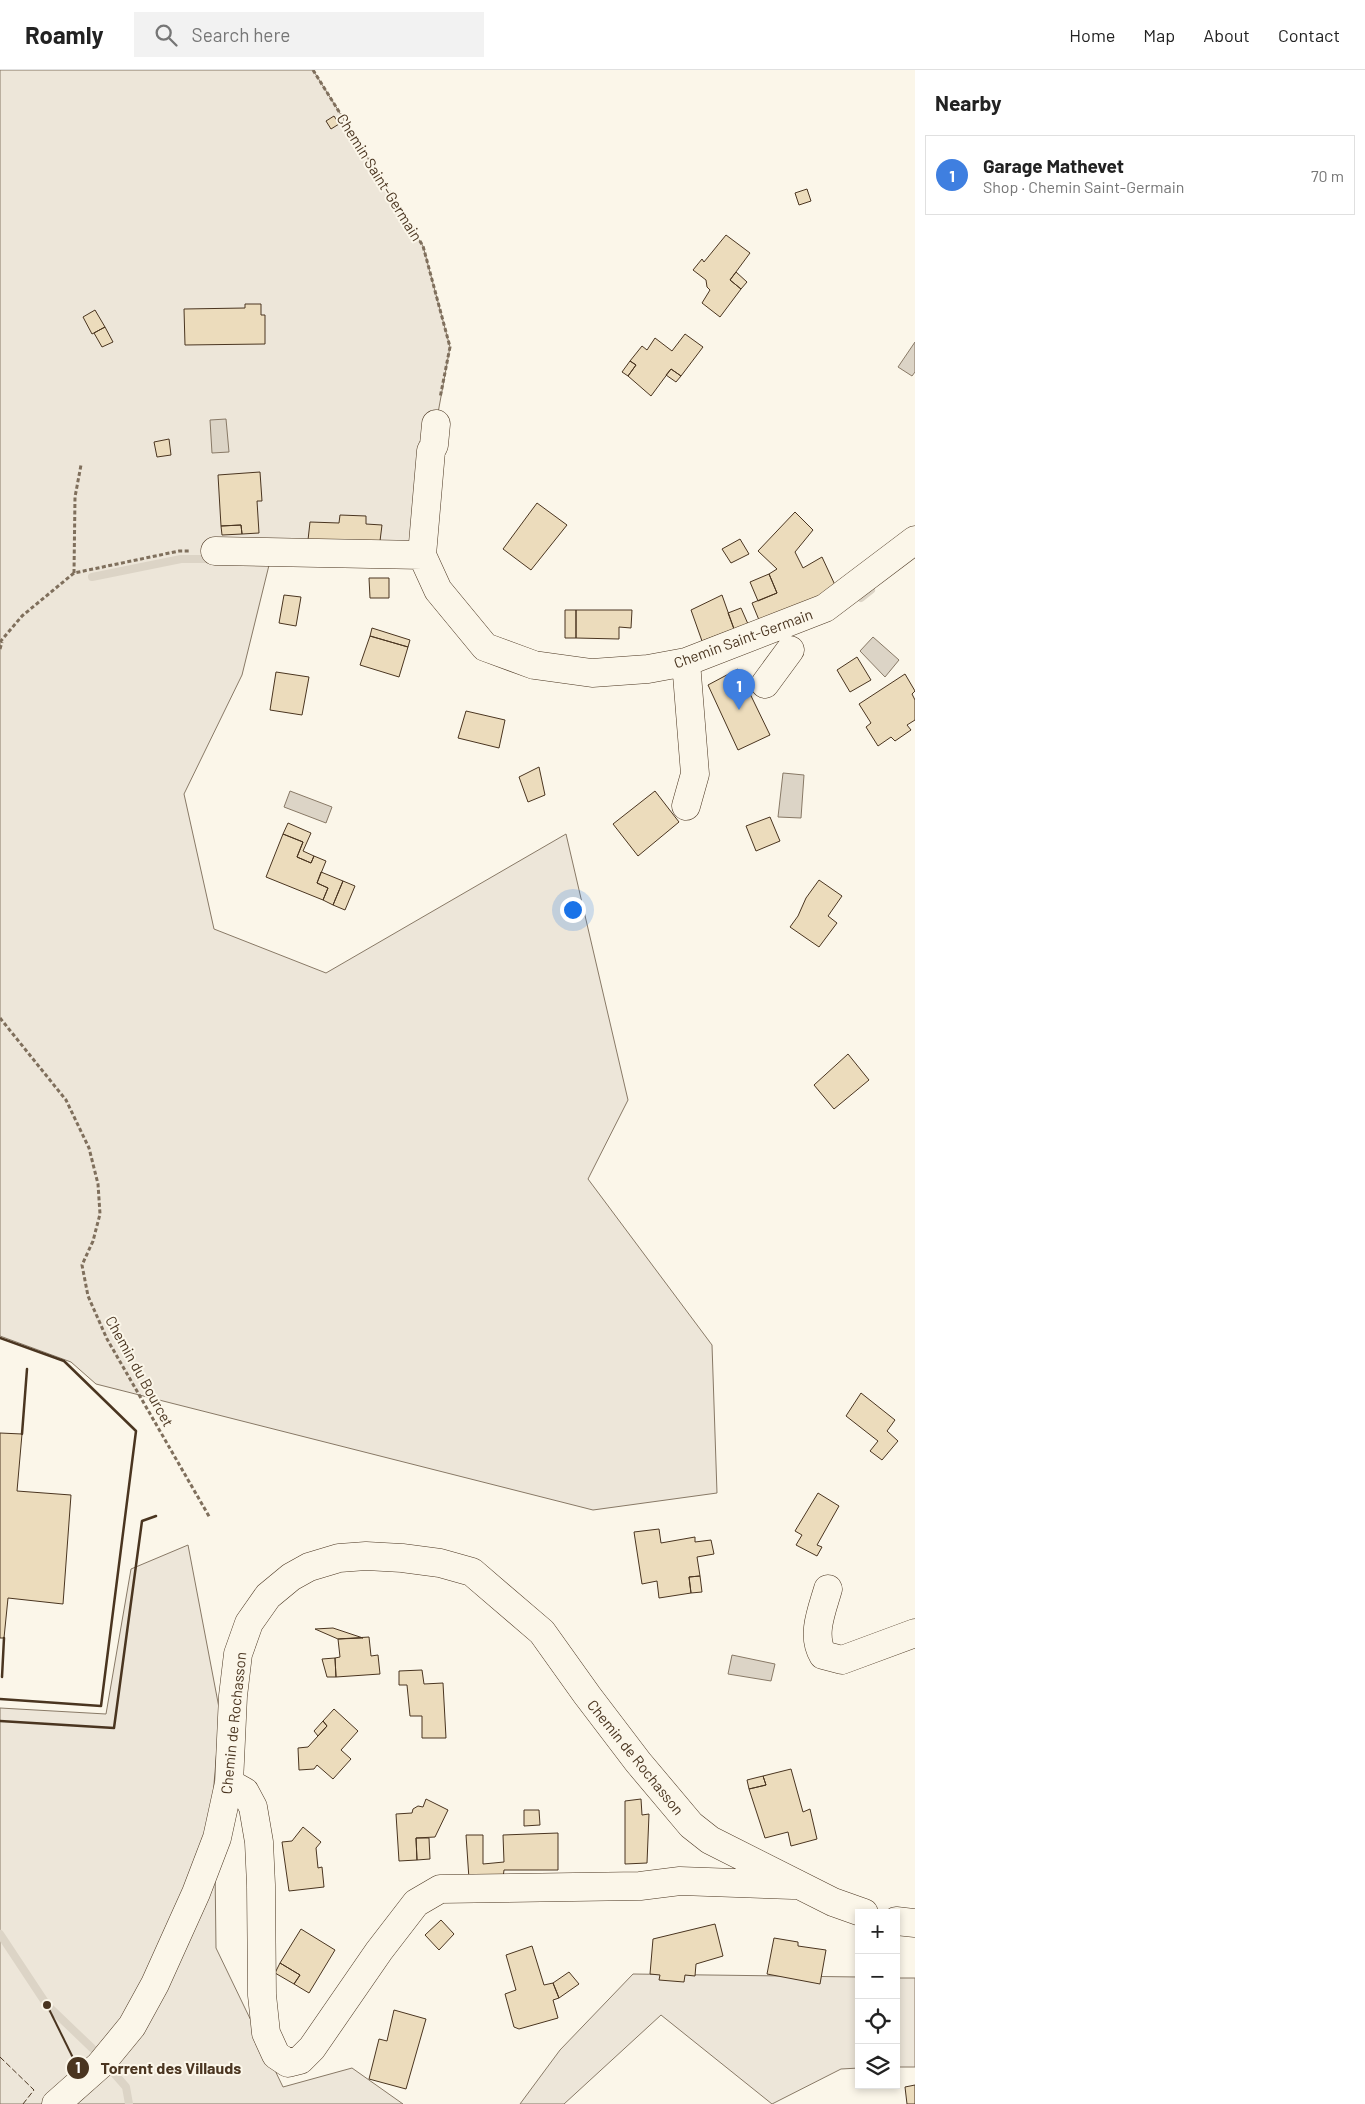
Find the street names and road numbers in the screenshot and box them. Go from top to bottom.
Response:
street label: Chemin Saint-Germain [334,110,426,244]
street label: Chemin Saint-Germain [671,604,815,672]
street label: Chemin du Bourcet [102,1313,178,1429]
street label: Chemin de Rochasson [217,1651,249,1795]
street label: Chemin de Rochasson [584,1696,688,1818]

